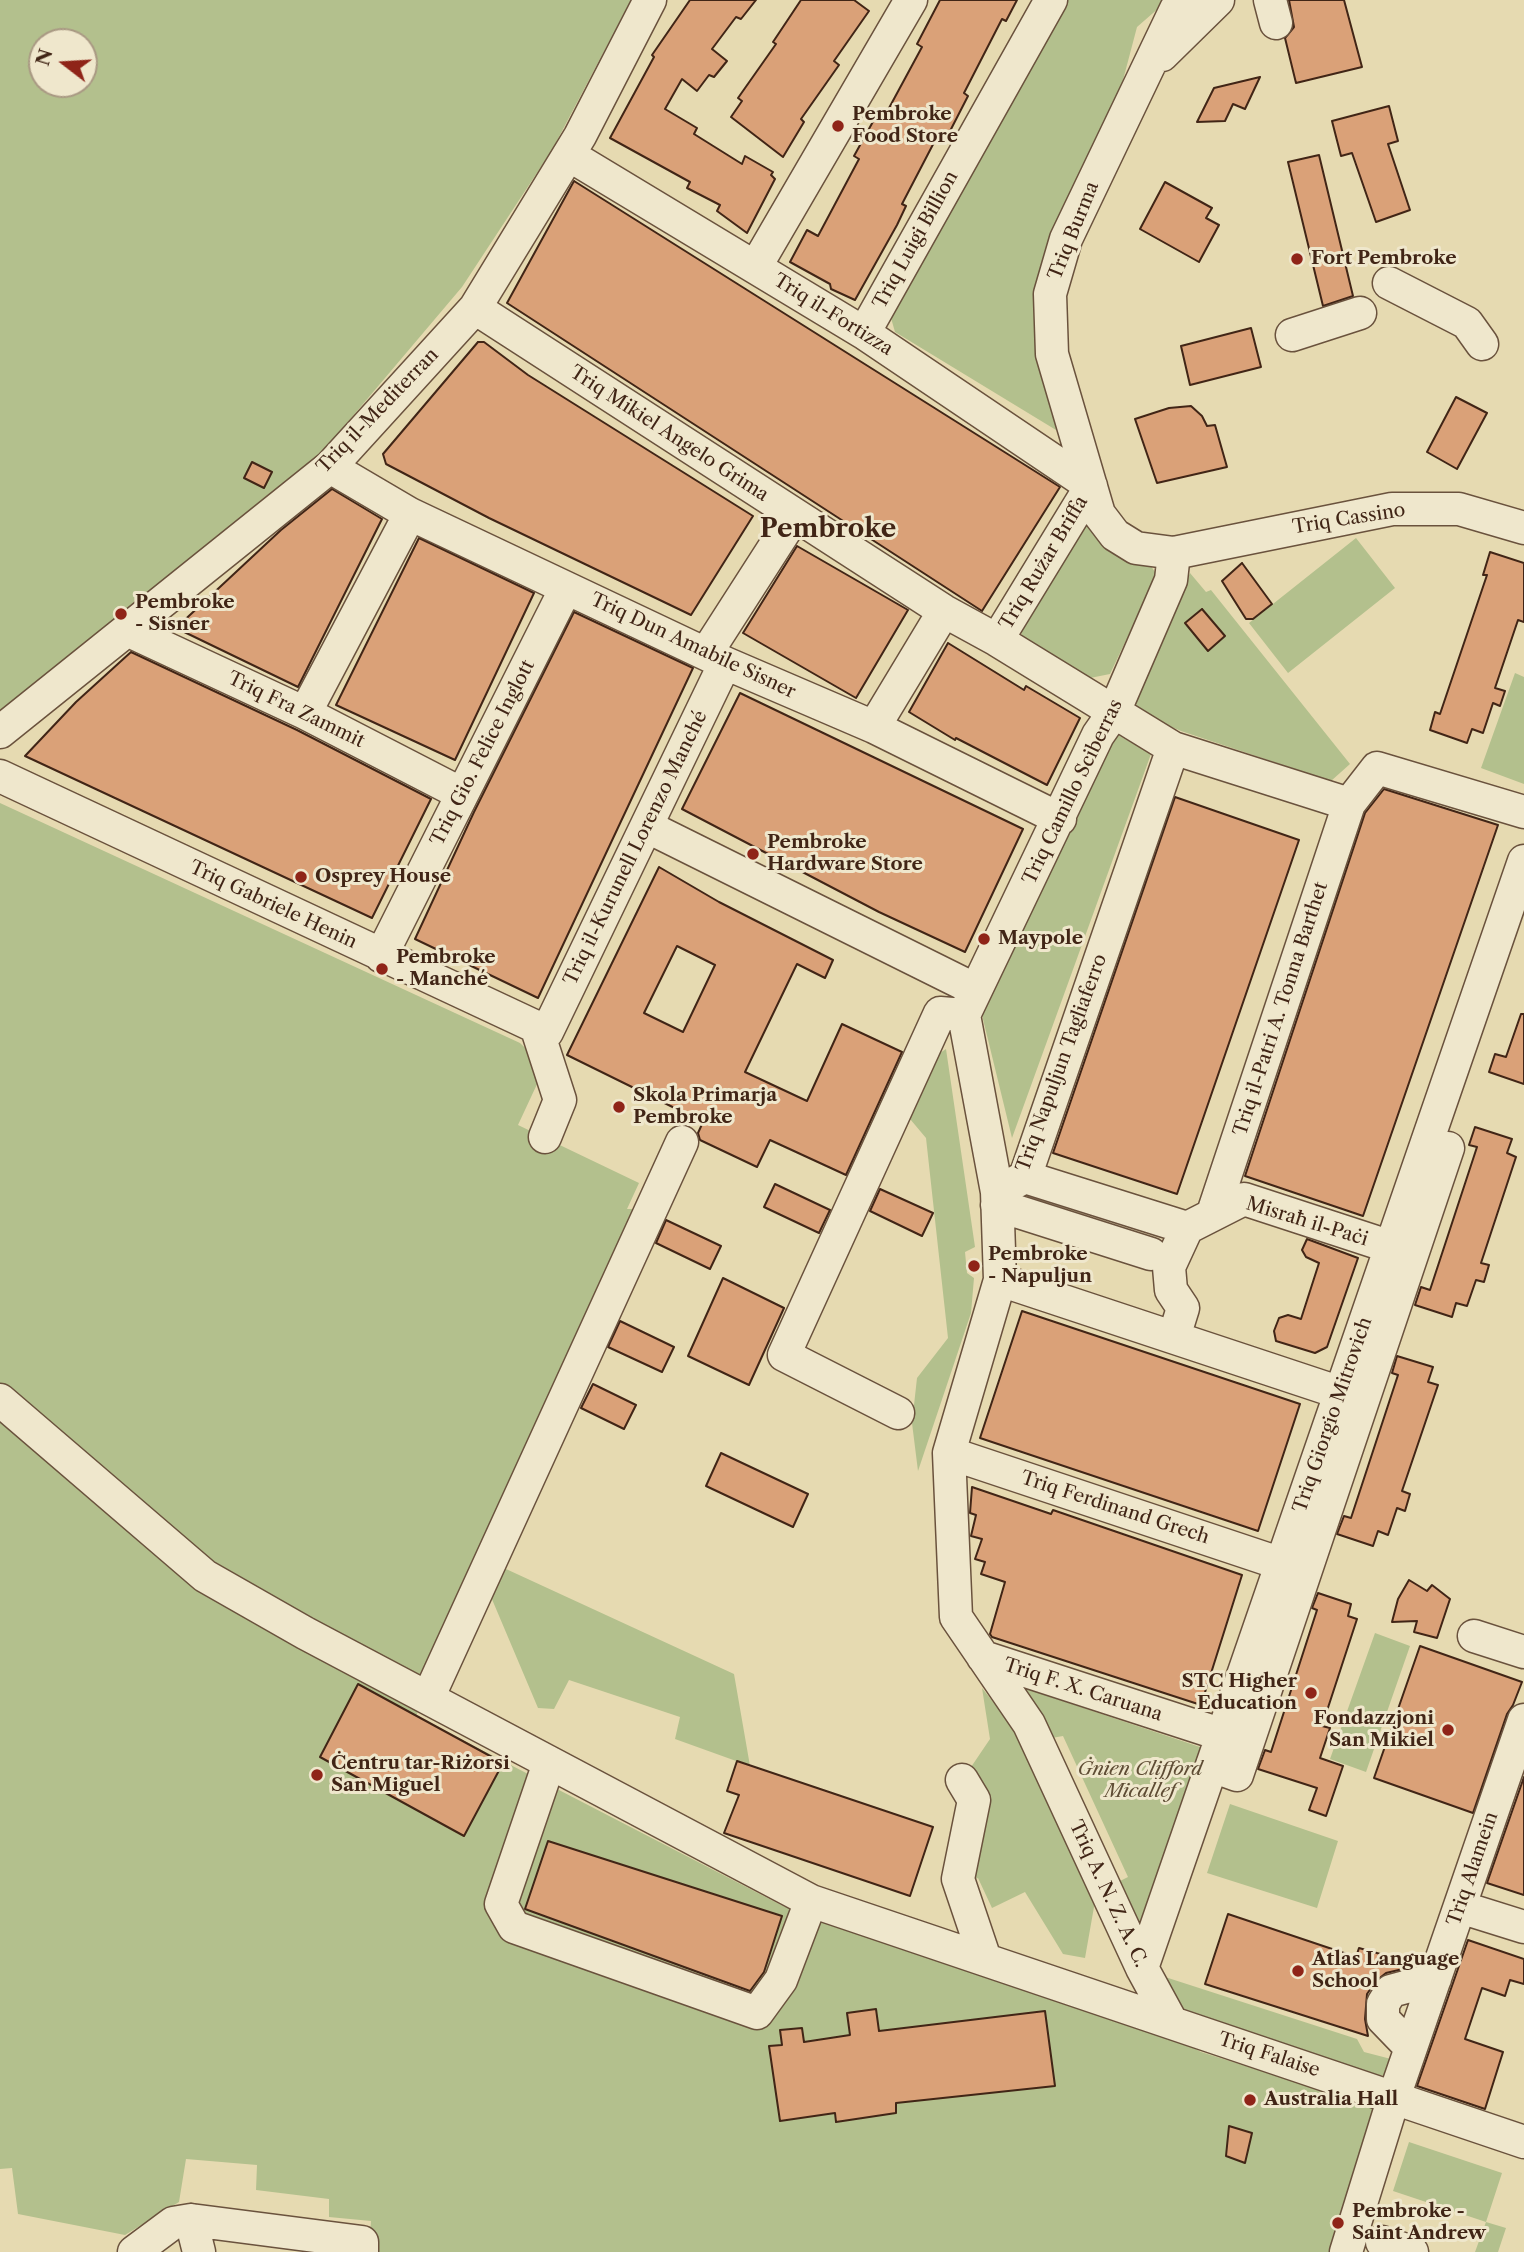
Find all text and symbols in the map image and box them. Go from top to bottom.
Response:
north arrow [28,28,98,98]
text: N [31,46,58,69]
place label: Pembroke Food Store [852,104,958,148]
marker: Pembroke Food Store [830,118,846,134]
street label: Triq Luigi Billion [869,167,963,313]
street label: Triq Burma [1044,178,1104,284]
place label: Fort Pembroke [1311,248,1457,270]
marker: Fort Pembroke [1289,251,1305,267]
street label: Triq il-Fortizza [769,269,897,361]
street label: Triq il-Mediterran [312,344,444,478]
street label: Triq Mikiel Angelo Grima [565,361,773,507]
street label: Triq Rużar Briffa [995,492,1093,634]
street label: Triq Cassino [1291,499,1407,539]
district label: Pembroke [760,513,896,545]
street label: Triq Dun Amabile Sisner [587,588,799,704]
place label: Pembroke - Sisner [135,592,235,636]
marker: Pembroke - Sisner [113,606,129,622]
street label: Triq Gio. Felice Inglott [426,656,540,850]
street label: Triq Fra Zammit [224,667,368,753]
street label: Triq Camillo Sciberras [1018,696,1128,888]
street label: Triq il-Kurunell Lorenzo Manché [559,707,713,989]
place label: Pembroke Hardware Store [767,832,923,876]
marker: Pembroke Hardware Store [745,846,761,862]
street label: Triq Gabriele Henin [186,856,360,954]
place label: Osprey House [315,866,451,888]
marker: Osprey House [293,869,309,885]
street label: Triq il-Patri A. Tonna Barthet [1229,879,1333,1139]
place label: Maypole [998,928,1083,950]
marker: Maypole [976,931,992,947]
place label: Pembroke - Manché [396,947,496,991]
street label: Triq Napuljun Tagliaferro [1012,951,1112,1175]
marker: Pembroke - Manché [374,961,390,977]
place label: Skola Primarja Pembroke [633,1085,777,1129]
marker: Skola Primarja Pembroke [611,1099,627,1115]
street label: Misraħ il-Paċi [1243,1193,1371,1251]
place label: Pembroke - Napuljun [988,1244,1092,1288]
marker: Pembroke - Napuljun [966,1258,982,1274]
street label: Triq Giorgio Mitrovich [1289,1314,1377,1516]
street label: Triq Ferdinand Grech [1018,1467,1212,1549]
street label: Triq F. X. Caruana [1001,1654,1165,1726]
place label: STC Higher Education [1181,1671,1297,1715]
marker: STC Higher Education [1303,1685,1319,1701]
place label: Fondazzjoni San Mikiel [1314,1708,1434,1752]
marker: Fondazzjoni San Mikiel [1440,1722,1456,1738]
place label: Ċentru tar-Riżorsi San Miguel [331,1753,510,1797]
park label: Ġnien Clifford Micallef [1077,1759,1203,1803]
marker: Ċentru tar-Riżorsi San Miguel [309,1767,325,1783]
street label: Triq Alamein [1443,1809,1503,1929]
street label: Triq A. N. Z. A. C. [1064,1817,1152,1971]
place label: Atlas Language School [1312,1949,1459,1993]
marker: Atlas Language School [1290,1963,1306,1979]
street label: Triq Falaise [1215,2028,1323,2082]
place label: Australia Hall [1264,2089,1398,2111]
marker: Australia Hall [1242,2092,1258,2108]
place label: Pembroke - Saint Andrew [1352,2201,1486,2245]
marker: Pembroke - Saint Andrew [1330,2215,1346,2231]

